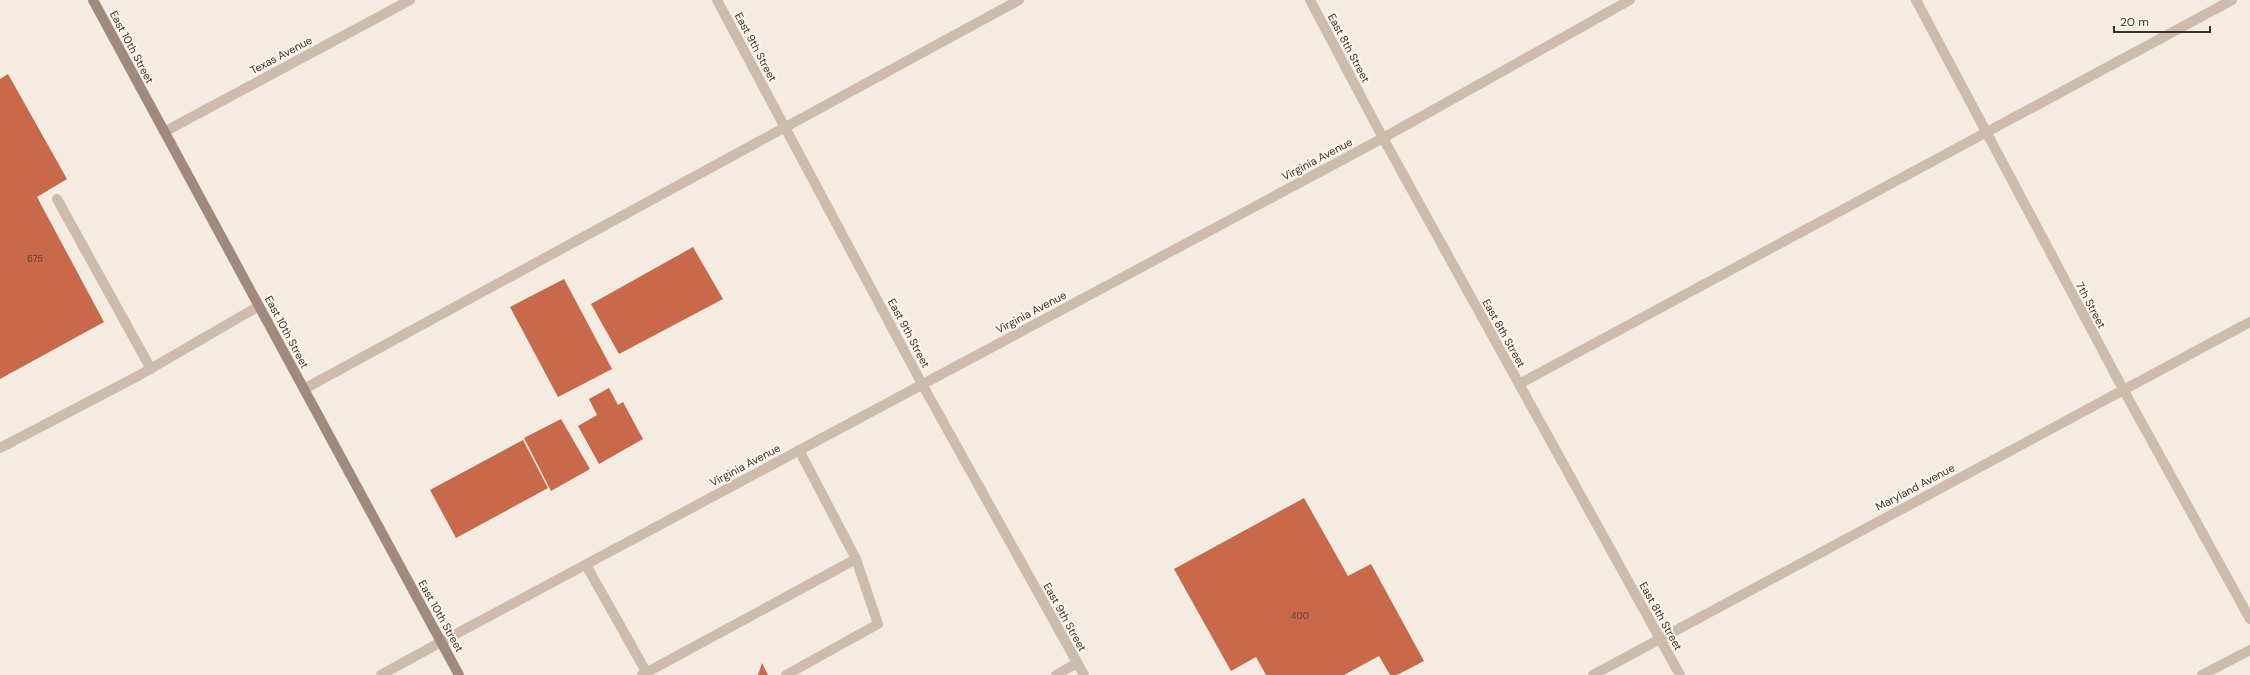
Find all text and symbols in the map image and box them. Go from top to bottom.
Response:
street label: East 10th Street [107,8,157,86]
scale bar [2114,8,2210,34]
street label: East 9th Street [732,10,780,84]
street label: East 8th Street [1325,11,1373,85]
text: 20 m [2120,14,2149,30]
street label: Texas Avenue [248,33,314,77]
street label: Virginia Avenue [1279,135,1355,183]
house number: 675 [27,253,43,265]
street label: 7th Street [2073,279,2109,331]
street label: Virginia Avenue [993,288,1069,336]
street label: East 10th Street [262,293,312,371]
street label: East 9th Street [885,296,933,370]
street label: East 8th Street [1479,296,1529,370]
street label: Virginia Avenue [707,441,783,489]
street label: Maryland Avenue [1873,460,1957,514]
street label: East 10th Street [415,577,467,655]
street label: East 8th Street [1636,579,1686,653]
street label: East 9th Street [1040,580,1090,654]
house number: 400 [1291,610,1309,622]

